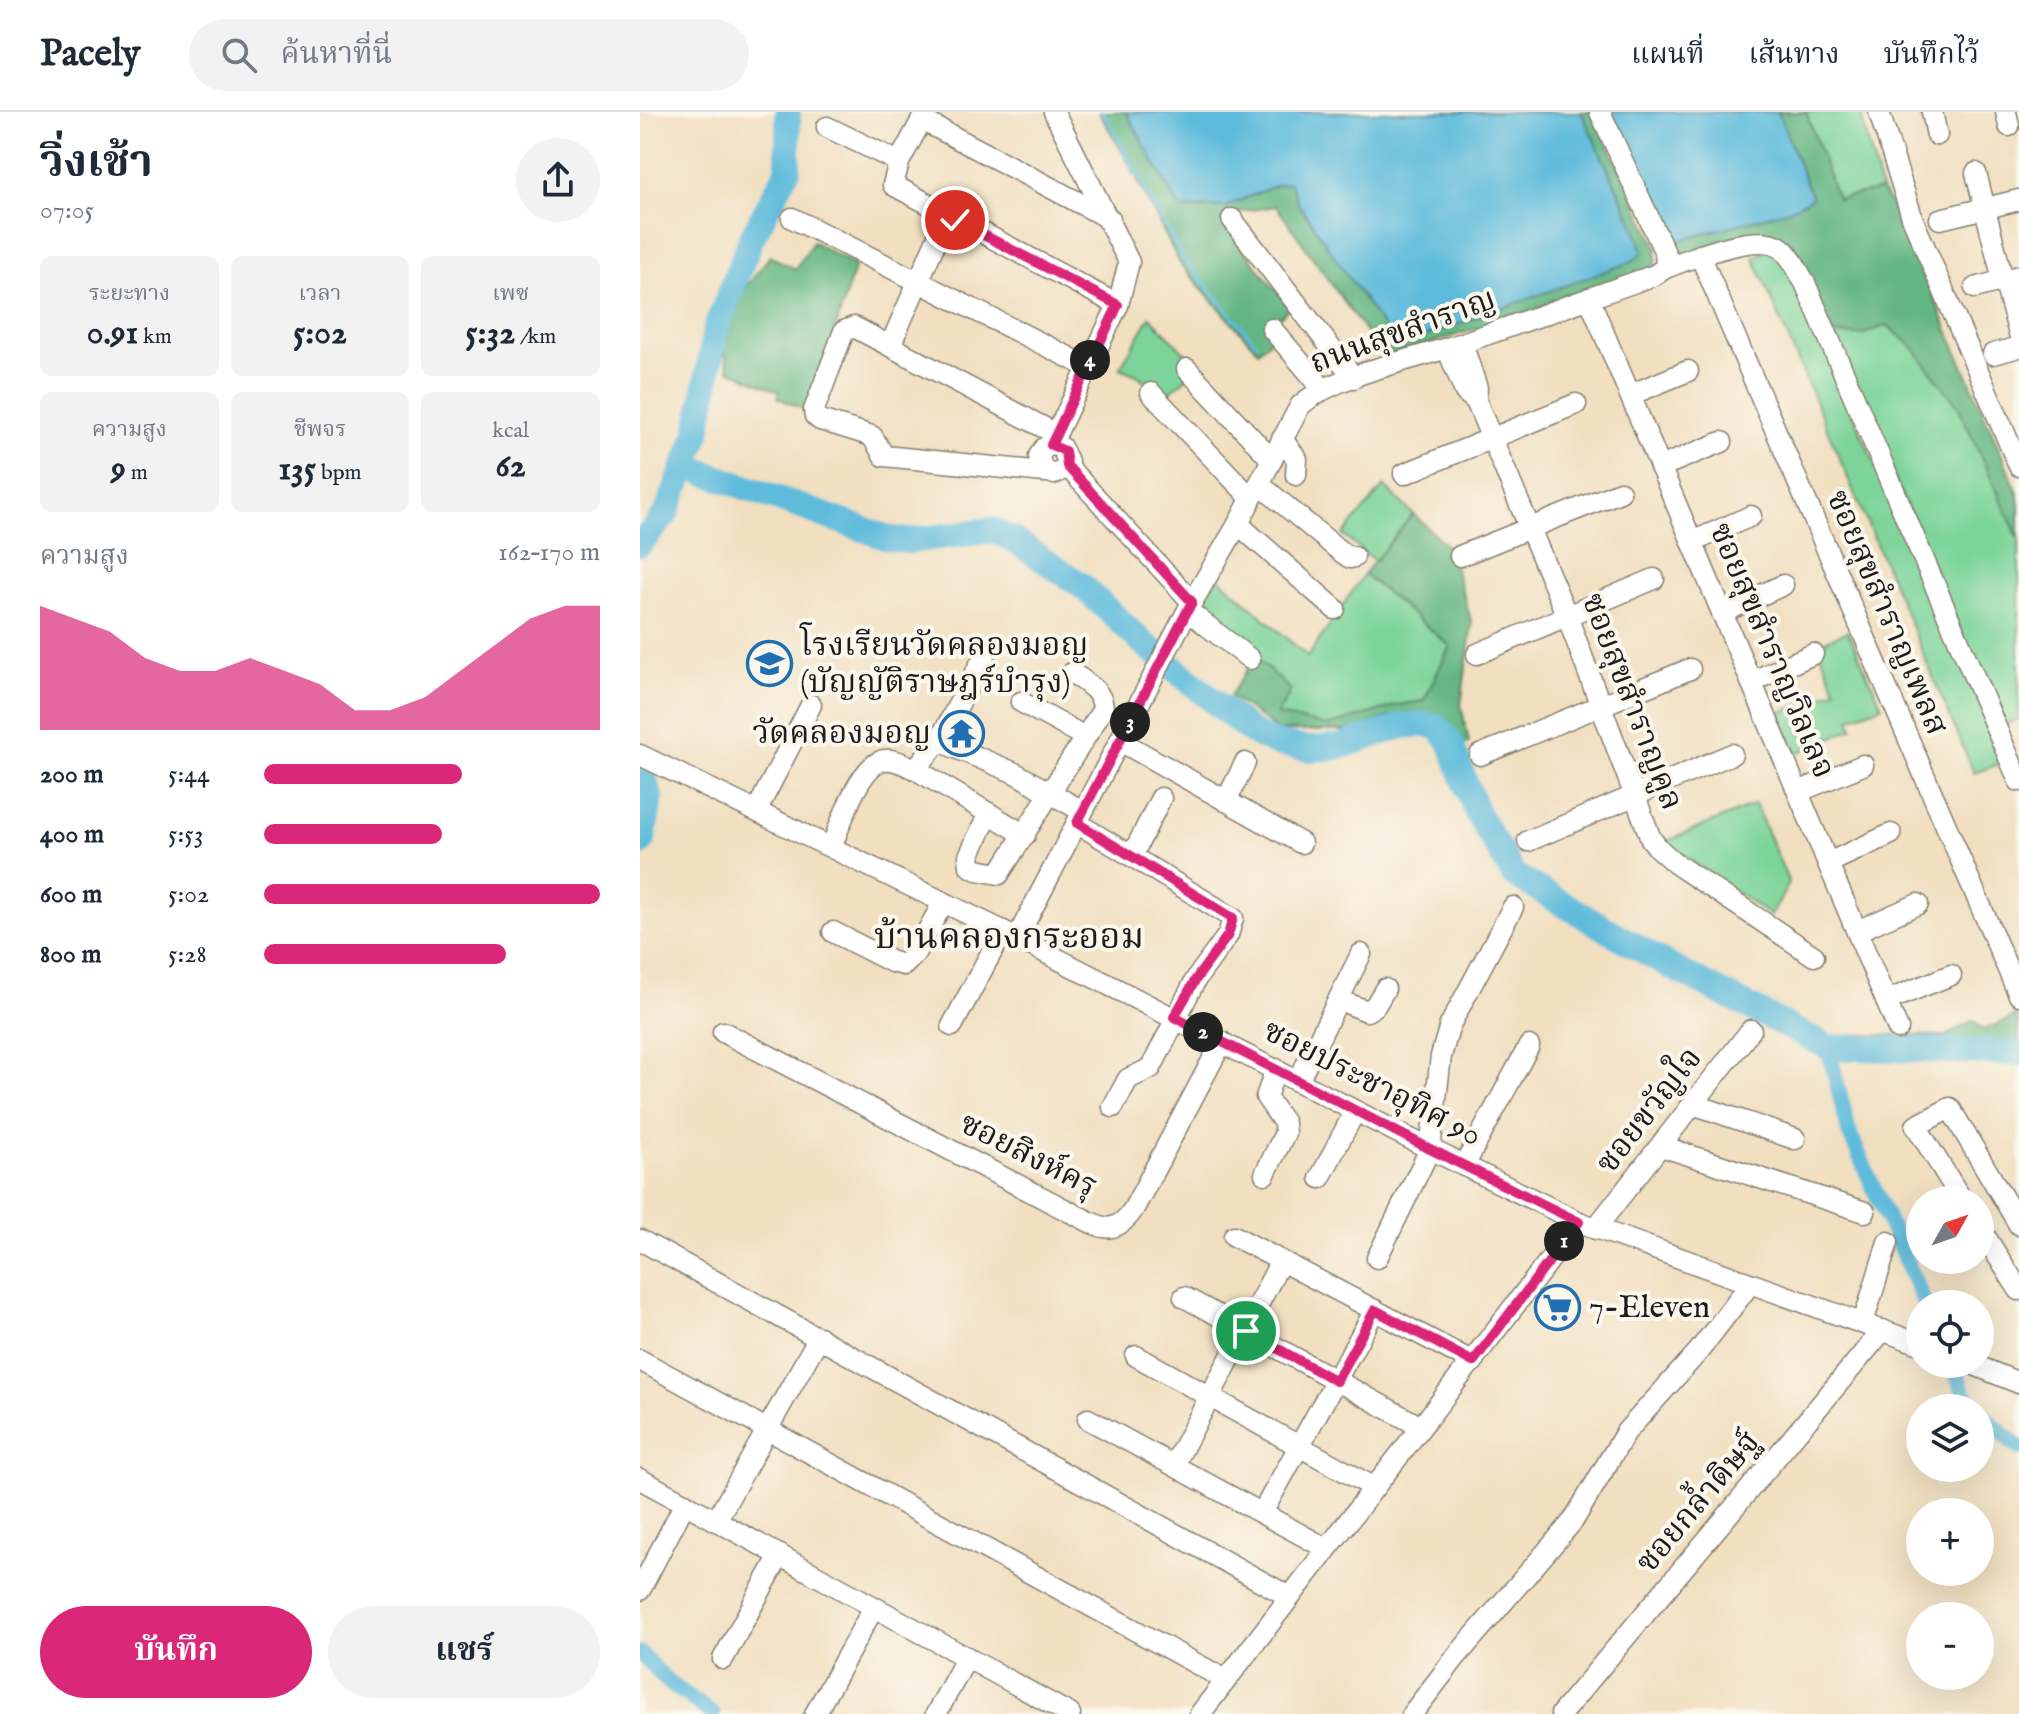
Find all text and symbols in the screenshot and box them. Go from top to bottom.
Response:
search box [189,19,749,91]
text: Pacely [40,31,141,79]
icon: search [217,33,261,77]
text: ค้นหาที่นี่ [281,36,392,74]
text: แผนที่ [1631,38,1704,73]
text: เส้นทาง [1748,38,1840,73]
text: บันทึกไว้ [1884,38,1979,73]
text: วิ่งเช้า [40,136,153,192]
button: share [516,138,600,222]
pin [921,186,989,254]
text: 07:05 [40,194,94,227]
icon: check [933,198,977,242]
street label: ถนนสุขสำราญ [1305,279,1501,385]
text: ระยะทาง [89,280,170,308]
text: เวลา [299,280,341,308]
text: เพซ [492,280,529,308]
text: 0.91 [87,312,138,355]
text: 5:02 [293,312,347,355]
text: 5:32 [465,312,515,355]
text: km [138,323,172,351]
text: /km [515,323,556,351]
pin: 4 [1070,340,1110,380]
text: 4 [1085,346,1095,374]
text: ความสูง [92,416,167,444]
text: ชีพจร [294,416,346,444]
text: kcal [492,417,529,445]
text: 62 [496,445,526,488]
text: 9 [111,448,126,491]
text: 135 [278,448,316,491]
text: m [126,459,148,487]
text: bpm [316,459,362,487]
street label: ซอยสุขสำราญเพลส [1816,484,1956,742]
street label: ซอยสุขสำราญวิลเลจ [1699,517,1843,785]
text: 162–170 m [498,536,600,569]
text: ความสูง [40,540,129,573]
street label: ซอยสุขสำราญคูล [1571,588,1691,816]
place label: โรงเรียนวัดคลองมอญ (บัญญัติราษฎร์บำรุง) [799,622,1088,704]
school or university icon: โรงเรียนวัดคลองมอญ (บัญญัติราษฎร์บำรุง) [745,640,793,688]
pin: 3 [1110,702,1150,742]
text: 3 [1126,708,1134,736]
temple icon: วัดคลองมอญ [938,710,986,758]
place label: วัดคลองมอญ [752,714,931,755]
text: 200 m [40,758,104,791]
text: 5:44 [168,758,210,791]
text: 400 m [40,818,104,851]
text: 5:53 [168,818,203,851]
text: 600 m [40,878,102,911]
text: 5:02 [168,878,209,911]
district label: บ้านคลองกระออม [874,915,1144,961]
text: 800 m [40,938,102,971]
text: 5:28 [168,938,207,971]
street label: ซอยประชาอุทิศ 90 [1256,1011,1488,1157]
pin: 2 [1183,1012,1223,1052]
text: 2 [1198,1018,1208,1046]
street label: ซอยขวัญใจ [1585,1037,1712,1183]
street label: ซอยสิงห์ครุ [952,1104,1104,1208]
north arrow [1906,1186,1994,1274]
map controls [1906,1186,1994,1690]
pin: 1 [1544,1221,1584,1261]
text: 1 [1560,1227,1568,1255]
supermarket icon: 7-Eleven [1534,1284,1582,1332]
place label: 7-Eleven [1589,1288,1710,1329]
button: locate [1906,1290,1994,1378]
pin [1212,1297,1280,1365]
icon: arrive [1224,1309,1268,1353]
button: layers [1906,1394,1994,1482]
street label: ซอยกล้ำดิษฐ์ [1624,1420,1770,1582]
button: + [1906,1498,1994,1586]
button: − [1906,1602,1994,1690]
button: บันทึก [40,1606,312,1698]
button: แชร์ [328,1606,600,1698]

